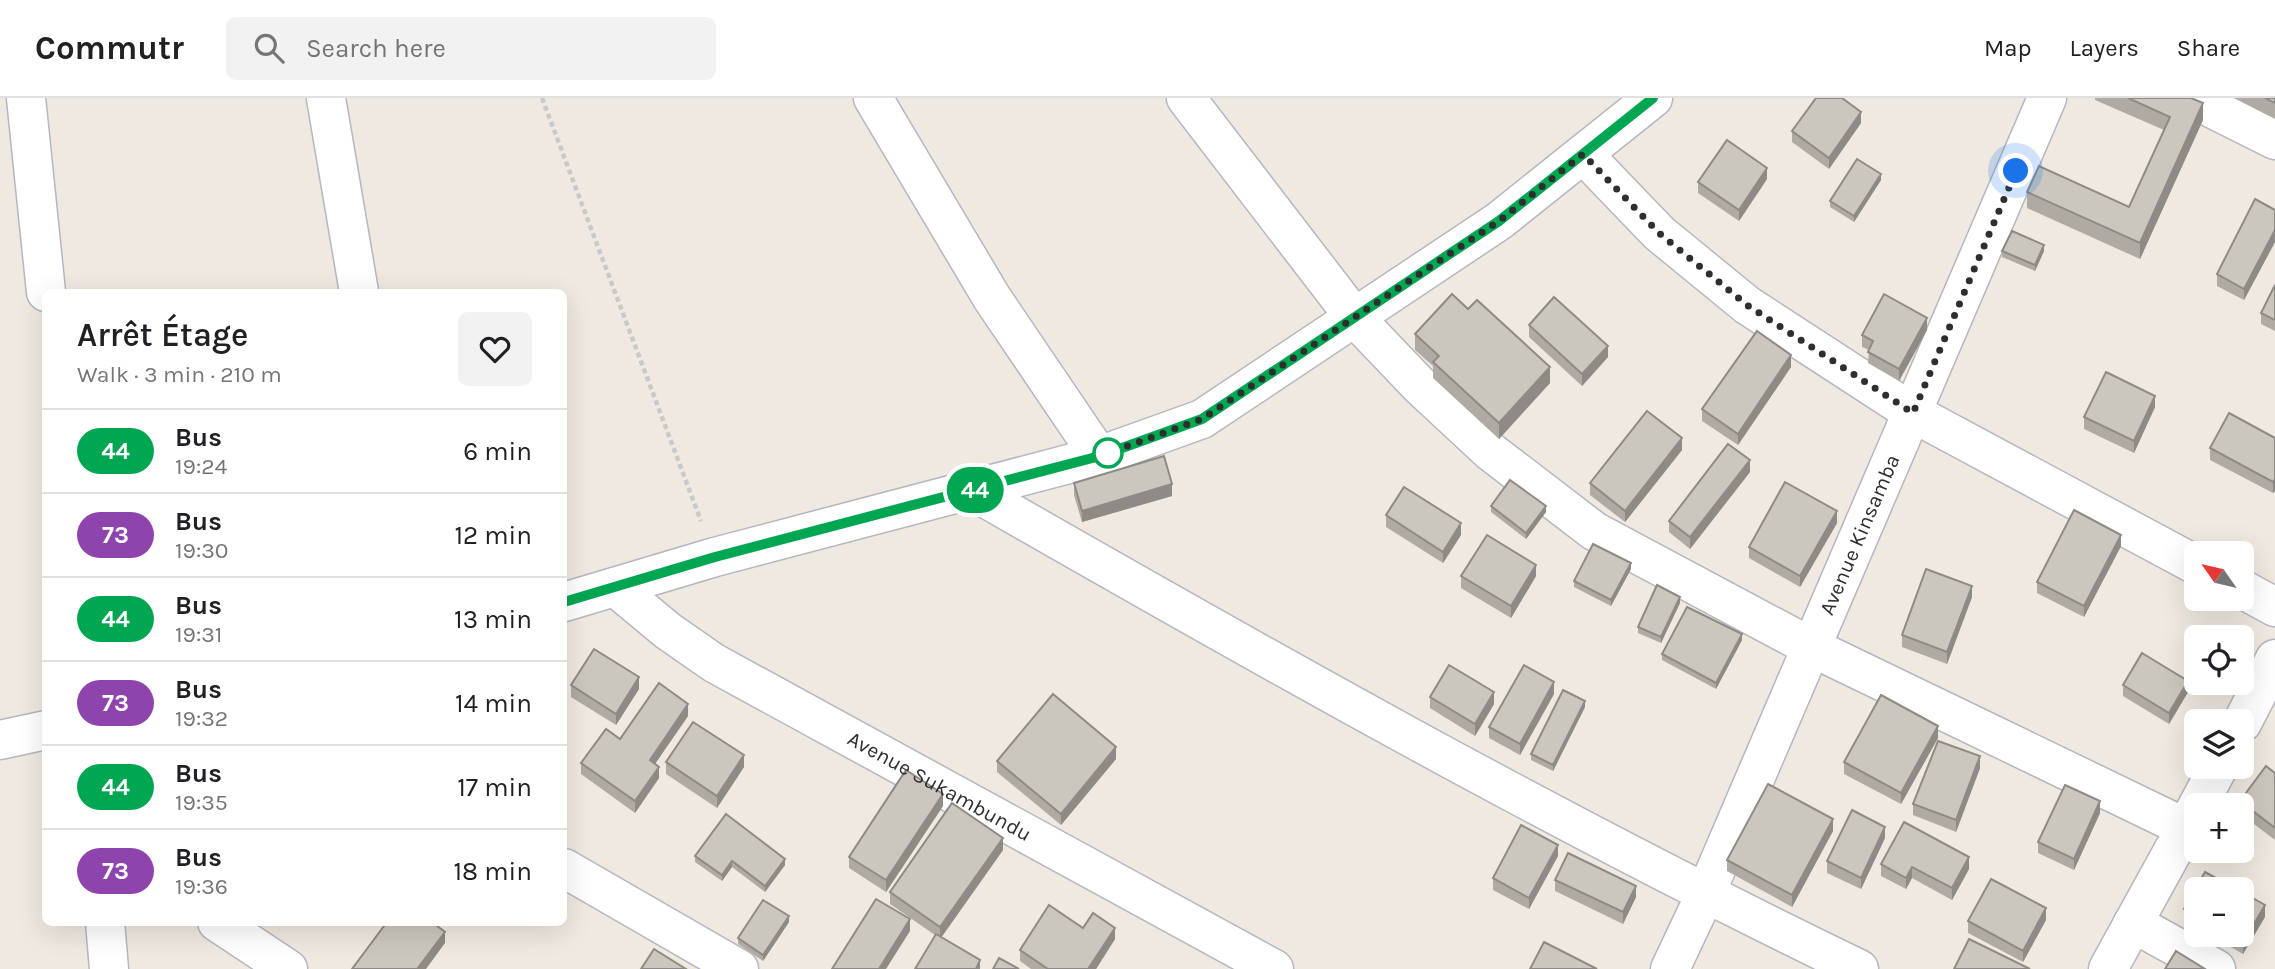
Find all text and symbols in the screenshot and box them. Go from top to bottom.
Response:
search box [226,17,716,80]
text: Commutr [35,29,184,67]
icon: search [250,29,288,67]
text: Search here [306,33,446,64]
text: Map [1984,34,2032,62]
text: Layers [2070,34,2139,62]
text: Share [2177,34,2240,62]
your location [1998,153,2033,188]
button: heart [458,312,532,386]
text: Arrêt Étage [77,316,248,354]
text: Walk · 3 min · 210 m [77,361,282,388]
text: Bus [175,422,222,453]
text: 6 min [463,436,532,467]
text: 44 [101,437,130,465]
unlabelled marker [1093,438,1123,468]
street label: Avenue Kinsamba [1815,451,1905,618]
text: 19:24 [175,453,227,480]
line badge: 44 [944,467,1006,513]
text: 44 [961,476,989,504]
text: Bus [175,506,222,537]
text: 12 min [454,520,532,551]
text: 73 [102,521,129,549]
text: 19:30 [175,537,228,564]
north arrow [2184,541,2254,611]
map controls [2184,541,2254,947]
text: Bus [175,590,222,621]
text: 13 min [454,604,532,635]
text: 44 [101,605,130,633]
text: 19:31 [175,621,222,648]
button: locate [2184,625,2254,695]
text: Bus [175,674,222,705]
text: 14 min [455,688,532,719]
text: 73 [102,689,129,717]
text: 19:32 [175,705,228,732]
button: layers [2184,709,2254,779]
street label: Avenue Sukambundu [844,726,1036,846]
text: Bus [175,758,222,789]
text: 17 min [457,772,532,803]
text: 44 [101,773,130,801]
text: 19:35 [175,789,228,816]
button: + [2184,793,2254,863]
text: Bus [175,842,222,873]
text: 18 min [453,856,532,887]
text: 73 [102,857,129,885]
text: 19:36 [175,873,228,900]
button: − [2184,877,2254,947]

